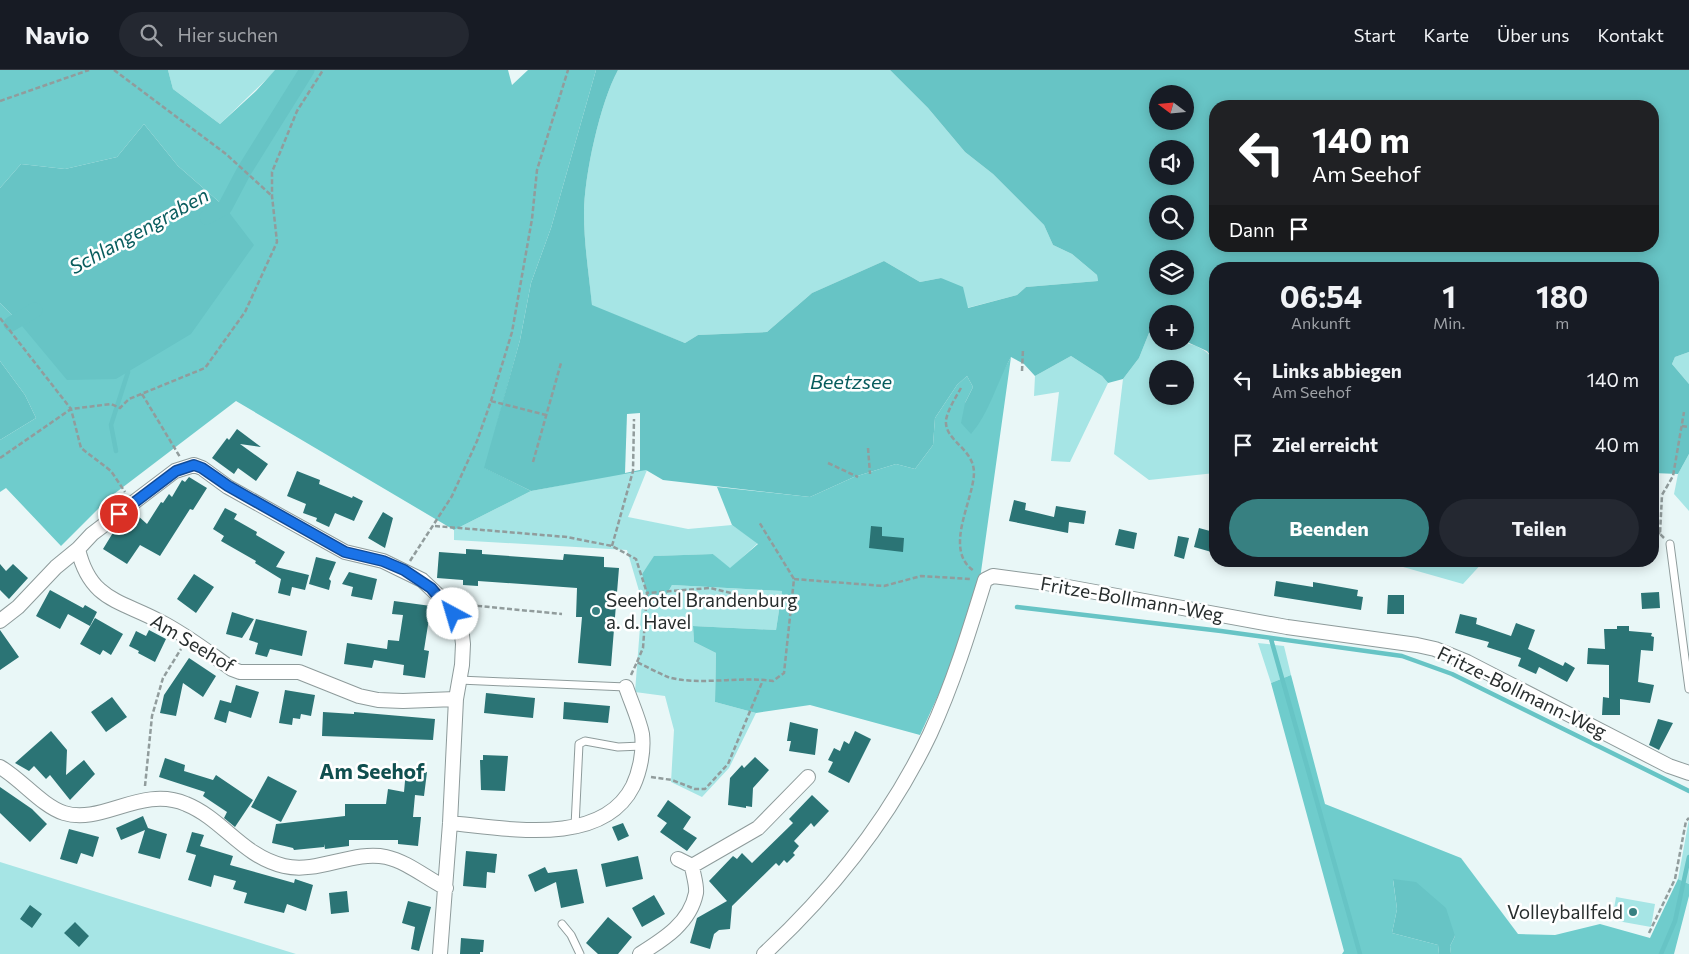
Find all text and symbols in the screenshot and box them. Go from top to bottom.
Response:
search box [119,12,469,57]
text: Navio [25,20,89,49]
icon: search [137,21,165,49]
text: Hier suchen [177,23,278,46]
text: Start [1354,24,1396,46]
text: Karte [1424,24,1469,46]
text: Über uns [1497,24,1570,46]
text: Kontakt [1598,24,1664,46]
north arrow [1149,85,1194,130]
map controls [1149,85,1194,405]
text: 140 m [1312,117,1410,160]
icon: left [1229,120,1294,185]
button: sound [1149,140,1194,185]
text: Am Seehof [1312,160,1421,187]
water label: Schlangengraben [65,182,212,278]
button: search [1149,195,1194,240]
icon: arrive [1285,215,1313,243]
text: Dann [1229,218,1275,241]
button: layers [1149,250,1194,295]
text: 06:54 [1280,277,1362,314]
text: 1 [1442,277,1456,314]
text: 180 [1536,277,1588,314]
button: + [1149,305,1194,350]
text: Ankunft [1291,313,1351,332]
text: Min. [1433,313,1465,332]
text: m [1555,313,1569,332]
text: Links abbiegen [1272,359,1402,382]
button: − [1149,360,1194,405]
icon: left [1229,366,1257,394]
text: 140 m [1587,368,1639,391]
water label: Beetzsee [810,369,893,393]
text: Am Seehof [1272,382,1351,401]
icon: arrive [1229,431,1257,459]
text: Ziel erreicht [1272,433,1378,456]
text: 40 m [1595,433,1639,456]
pin [98,493,140,535]
button: Beenden [1229,499,1429,557]
button: Teilen [1439,499,1639,557]
icon: arrive [105,500,133,528]
street label: Fritze-Bollmann-Weg [1039,571,1225,626]
position arrow [426,587,478,639]
place label: Seehotel Brandenburg a. d. Havel [606,588,798,633]
marker: Seehotel Brandenburg a. d. Havel [590,605,602,617]
street label: Am Seehof [147,608,240,677]
street label: Fritze-Bollmann-Weg [1434,641,1611,743]
district label: Am Seehof [319,758,425,783]
place label: Volleyballfeld [1507,900,1623,923]
marker: Volleyballfeld [1627,906,1639,918]

